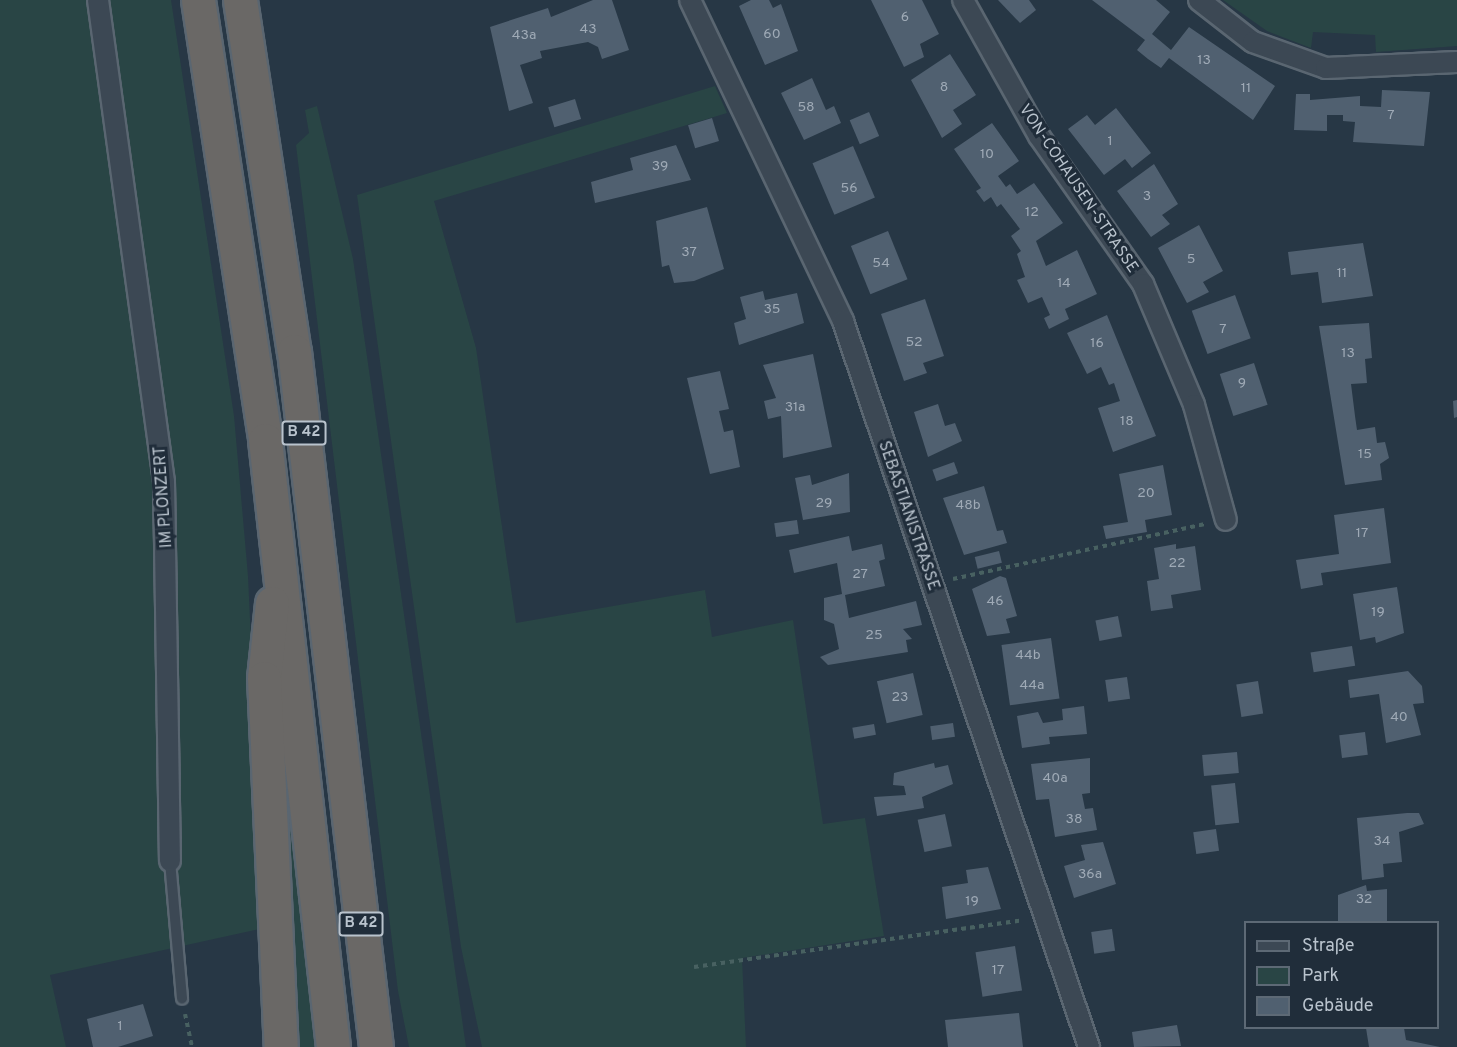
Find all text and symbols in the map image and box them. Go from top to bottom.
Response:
house number: 6 [901,10,909,26]
house number: 43 [579,22,597,38]
house number: 60 [763,27,781,43]
house number: 43a [512,28,536,44]
house number: 13 [1197,53,1211,69]
house number: 8 [940,80,948,96]
house number: 11 [1241,81,1251,97]
house number: 58 [797,100,815,116]
street label: VON-COHAUSEN-STRASSE [1014,101,1142,277]
house number: 7 [1387,108,1395,124]
house number: 1 [1107,134,1113,150]
house number: 10 [980,147,994,163]
house number: 39 [652,159,668,175]
house number: 56 [840,181,858,197]
house number: 3 [1143,189,1151,205]
house number: 12 [1025,205,1039,221]
house number: 37 [681,245,697,261]
house number: 5 [1187,252,1195,268]
house number: 54 [872,256,890,272]
house number: 11 [1337,266,1347,282]
house number: 14 [1057,276,1071,292]
house number: 35 [763,302,781,318]
house number: 7 [1219,322,1227,338]
house number: 52 [905,335,923,351]
house number: 16 [1090,336,1104,352]
house number: 13 [1341,346,1355,362]
house number: 9 [1238,376,1246,392]
house number: 31a [785,400,805,416]
house number: 18 [1120,414,1134,430]
road number: B 42 [282,421,326,445]
street label: SEBASTIANISTRASSE [873,439,943,593]
street label: IM PLONZERT [151,445,177,549]
house number: 15 [1358,447,1372,463]
house number: 20 [1137,486,1155,502]
house number: 29 [816,496,832,512]
house number: 48b [955,498,981,514]
house number: 17 [1356,526,1368,542]
house number: 22 [1168,556,1186,572]
house number: 27 [852,567,868,583]
house number: 46 [986,594,1004,610]
house number: 19 [1371,605,1385,621]
house number: 25 [865,628,883,644]
house number: 44b [1015,648,1041,664]
house number: 44a [1020,678,1044,694]
house number: 23 [892,690,908,706]
house number: 40 [1390,710,1408,726]
house number: 40a [1042,771,1068,787]
house number: 38 [1066,812,1082,828]
house number: 34 [1373,834,1391,850]
house number: 36a [1078,867,1102,883]
house number: 32 [1356,892,1372,908]
house number: 19 [965,894,979,910]
road number: B 42 [338,912,384,936]
legend [1244,921,1439,1029]
text: Straße [1302,935,1354,958]
house number: 17 [992,963,1004,979]
text: Park [1302,965,1339,988]
text: Gebäude [1302,995,1374,1018]
house number: 1 [117,1019,123,1035]

